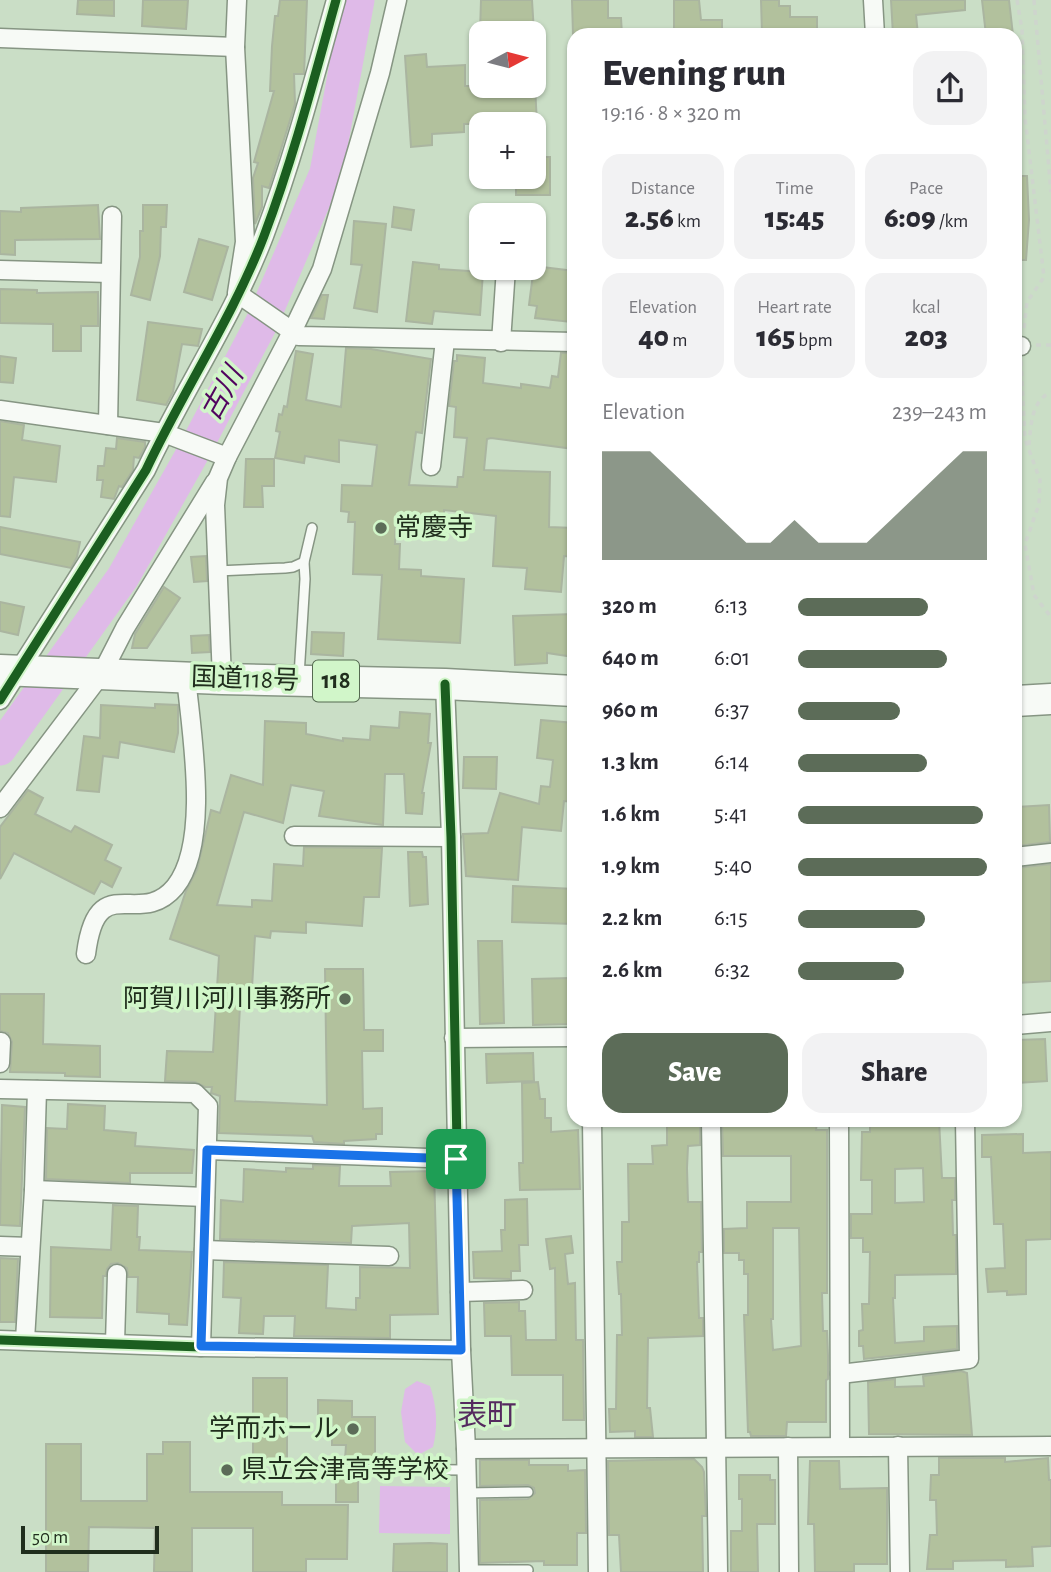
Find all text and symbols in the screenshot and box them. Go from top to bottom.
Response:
north arrow [469,21,546,98]
map controls [469,21,546,280]
button: share [913,51,987,125]
text: Evening run [602,55,786,93]
text: 19:16 · 8 × 320 m [602,102,741,125]
button: + [469,112,546,189]
text: Distance [631,179,695,198]
text: Time [776,179,813,198]
text: Pace [909,179,943,198]
button: − [469,203,546,280]
text: 2.56 [625,203,674,233]
text: 15:45 [765,203,824,233]
text: 6:09 [884,203,936,233]
text: km [674,212,701,231]
text: /km [936,212,968,231]
text: Elevation [628,298,697,317]
text: Heart rate [757,298,832,317]
text: kcal [912,298,941,317]
text: 40 [638,322,669,352]
text: 165 [756,322,795,352]
text: 203 [905,322,948,352]
text: m [669,331,687,350]
text: bpm [795,331,833,350]
water label: 古川 [195,359,250,425]
text: Elevation [602,401,685,424]
text: 239–243 m [892,401,987,424]
place label: 常慶寺 [395,514,473,541]
marker: 常慶寺 [373,520,389,536]
text: 320 m [602,595,657,618]
text: 6:13 [714,595,747,618]
text: 640 m [602,647,659,670]
text: 6:01 [714,647,750,670]
road number: 118 [313,660,359,702]
street label: 国道118号 [190,663,300,694]
text: 960 m [602,699,658,722]
text: 6:37 [714,699,749,722]
text: 1.3 km [602,751,659,774]
text: 6:14 [714,751,749,774]
text: 1.6 km [602,803,660,826]
text: 5:41 [714,803,748,826]
text: 1.9 km [602,855,660,878]
text: 5:40 [714,855,752,878]
text: 2.2 km [602,907,662,930]
text: 6:15 [714,907,748,930]
text: 2.6 km [602,959,663,982]
text: 6:32 [714,959,750,982]
place label: 阿賀川河川事務所 [123,985,331,1012]
marker: 阿賀川河川事務所 [337,991,353,1007]
button: Save [602,1033,788,1113]
button: Share [802,1033,987,1113]
pin [426,1129,486,1189]
icon: arrive [437,1140,475,1178]
district label: 表町 [457,1399,517,1431]
place label: 学而ホール [209,1414,339,1442]
marker: 学而ホール [345,1421,361,1437]
place label: 県立会津高等学校 [241,1455,449,1483]
marker: 県立会津高等学校 [219,1462,235,1478]
scale bar [21,1523,159,1555]
text: 50 m [32,1528,68,1547]

